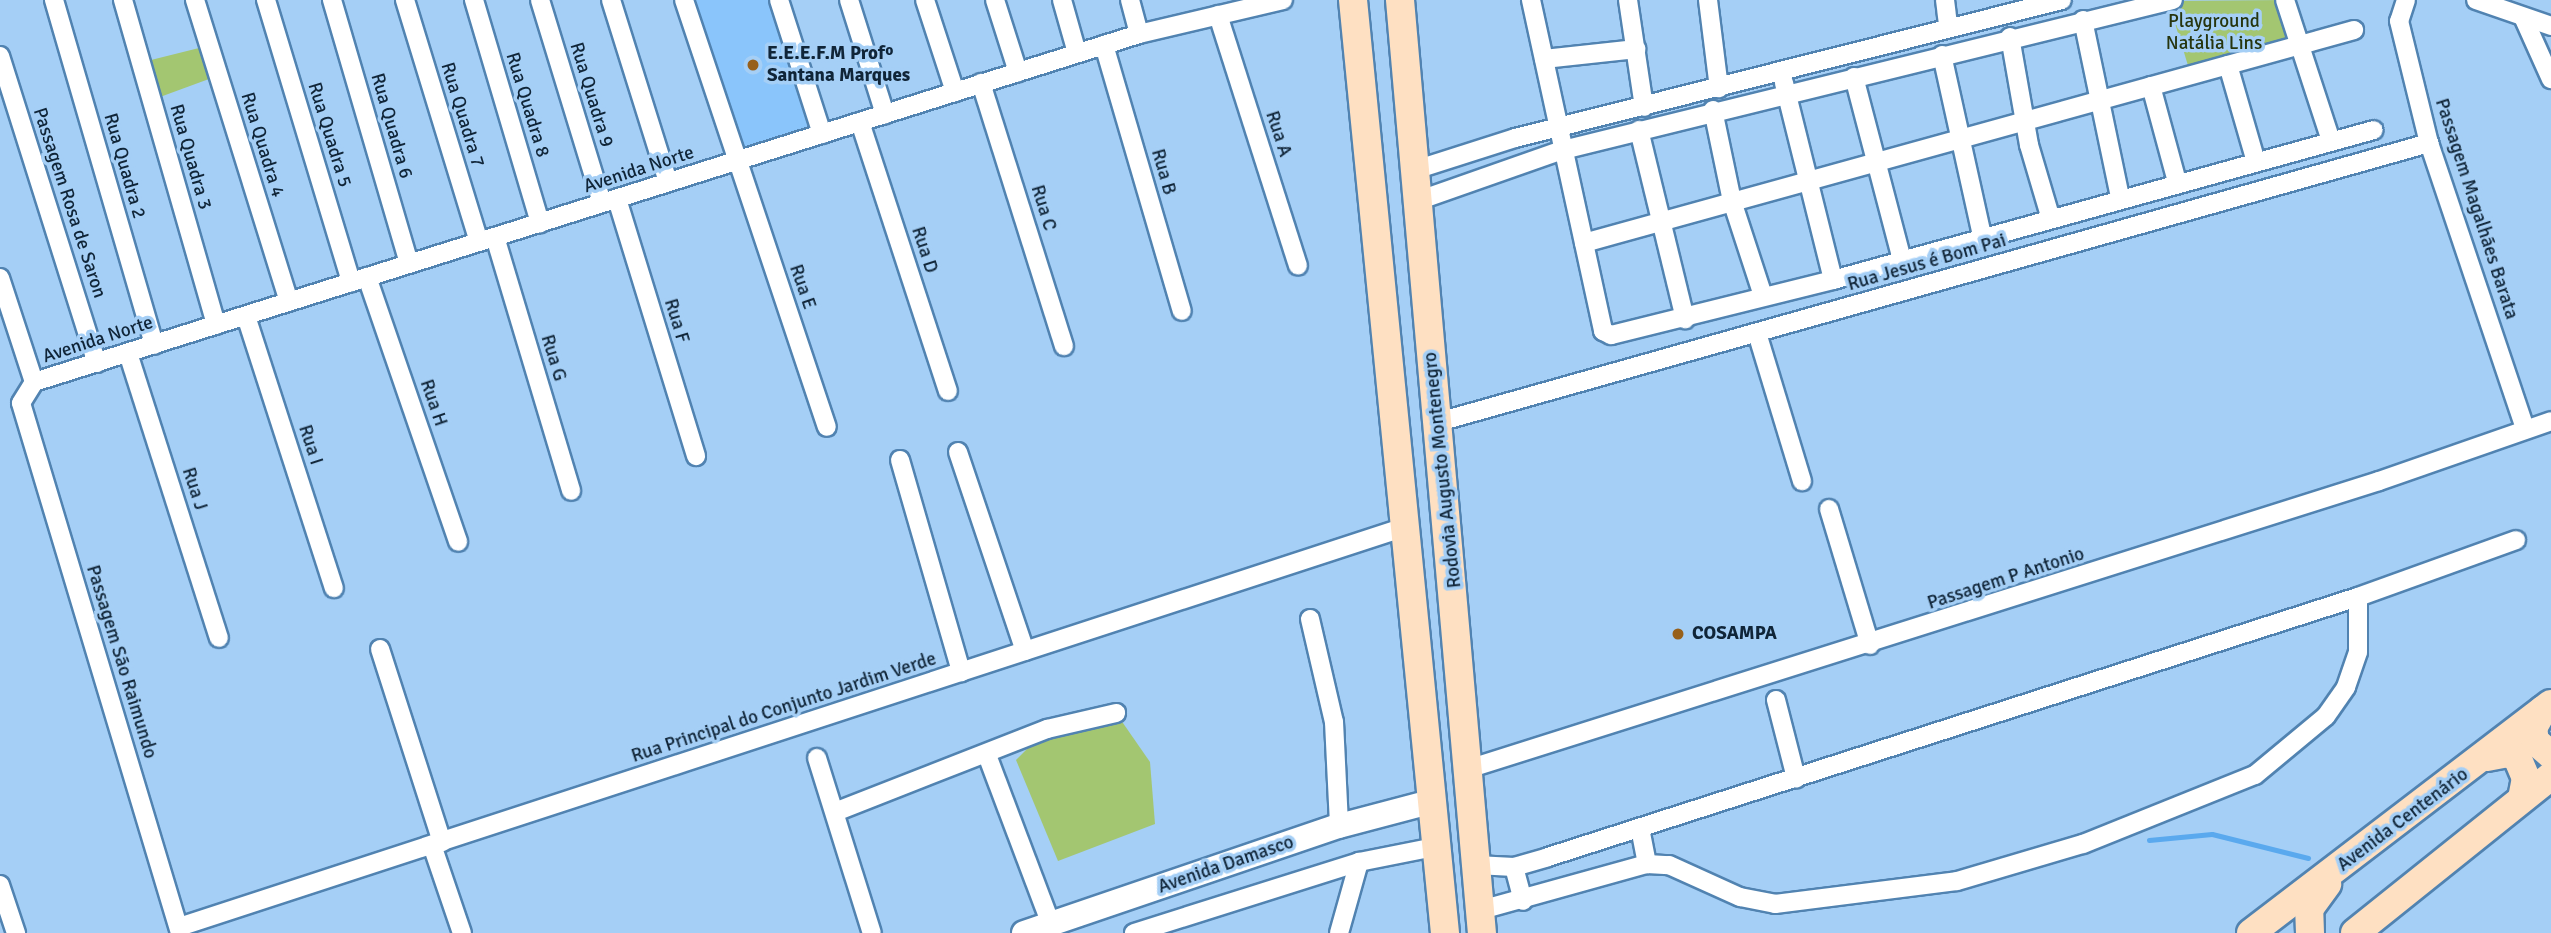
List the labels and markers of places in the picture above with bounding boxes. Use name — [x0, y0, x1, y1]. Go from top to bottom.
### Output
place label: E.E.E.F.M Profº Santana Marques — [767, 43, 910, 87]
marker: E.E.E.F.M Profº Santana Marques — [745, 57, 761, 73]
place label: COSAMPA — [1692, 623, 1777, 645]
marker: COSAMPA — [1670, 626, 1686, 642]

